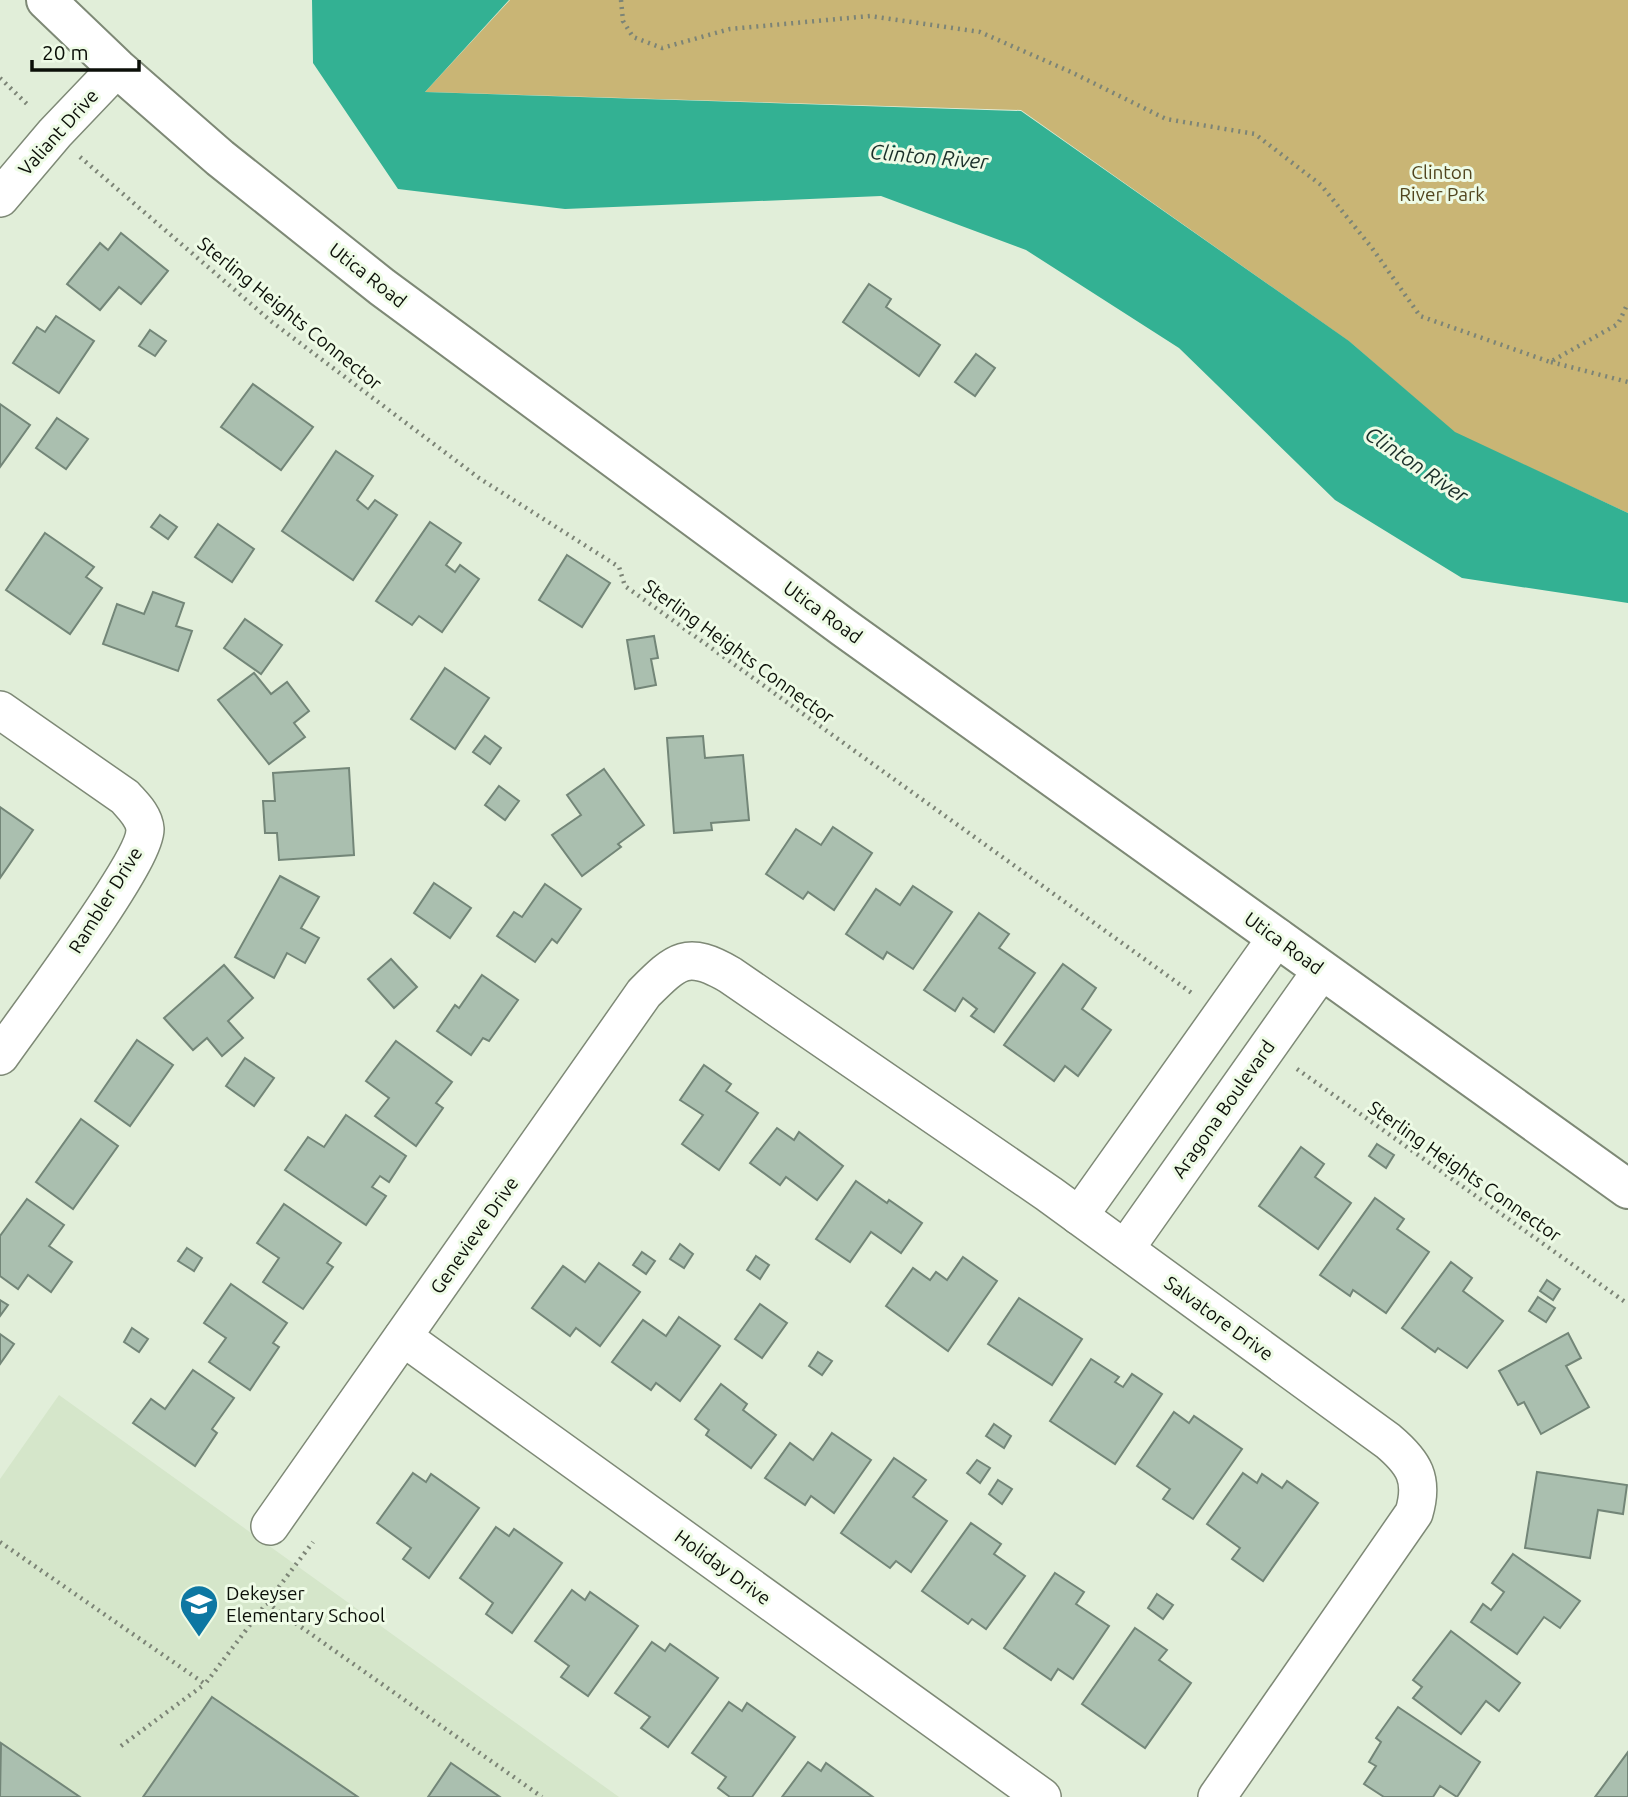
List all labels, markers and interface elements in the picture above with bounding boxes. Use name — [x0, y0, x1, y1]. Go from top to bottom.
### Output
scale bar — [32, 28, 138, 72]
text: 20 m — [42, 40, 89, 64]
street label: Valiant Drive — [14, 84, 102, 180]
water label: Clinton River — [869, 139, 990, 173]
park label: Clinton River Park — [1399, 161, 1485, 205]
street label: Sterling Heights Connector — [194, 232, 386, 394]
street label: Utica Road — [325, 238, 411, 312]
water label: Clinton River — [1361, 421, 1474, 508]
street label: Sterling Heights Connector — [639, 574, 839, 728]
street label: Utica Road — [779, 576, 867, 648]
street label: Rambler Drive — [64, 843, 146, 957]
street label: Utica Road — [1240, 907, 1328, 979]
street label: Aragona Boulevard — [1167, 1036, 1279, 1182]
street label: Sterling Heights Connector — [1364, 1096, 1566, 1246]
street label: Genevieve Drive — [425, 1172, 523, 1298]
street label: Salvatore Drive — [1160, 1271, 1278, 1365]
street label: Holiday Drive — [671, 1525, 775, 1609]
place label: Dekeyser Elementary School — [226, 1582, 385, 1626]
school or university icon: Dekeyser Elementary School — [178, 1583, 220, 1638]

